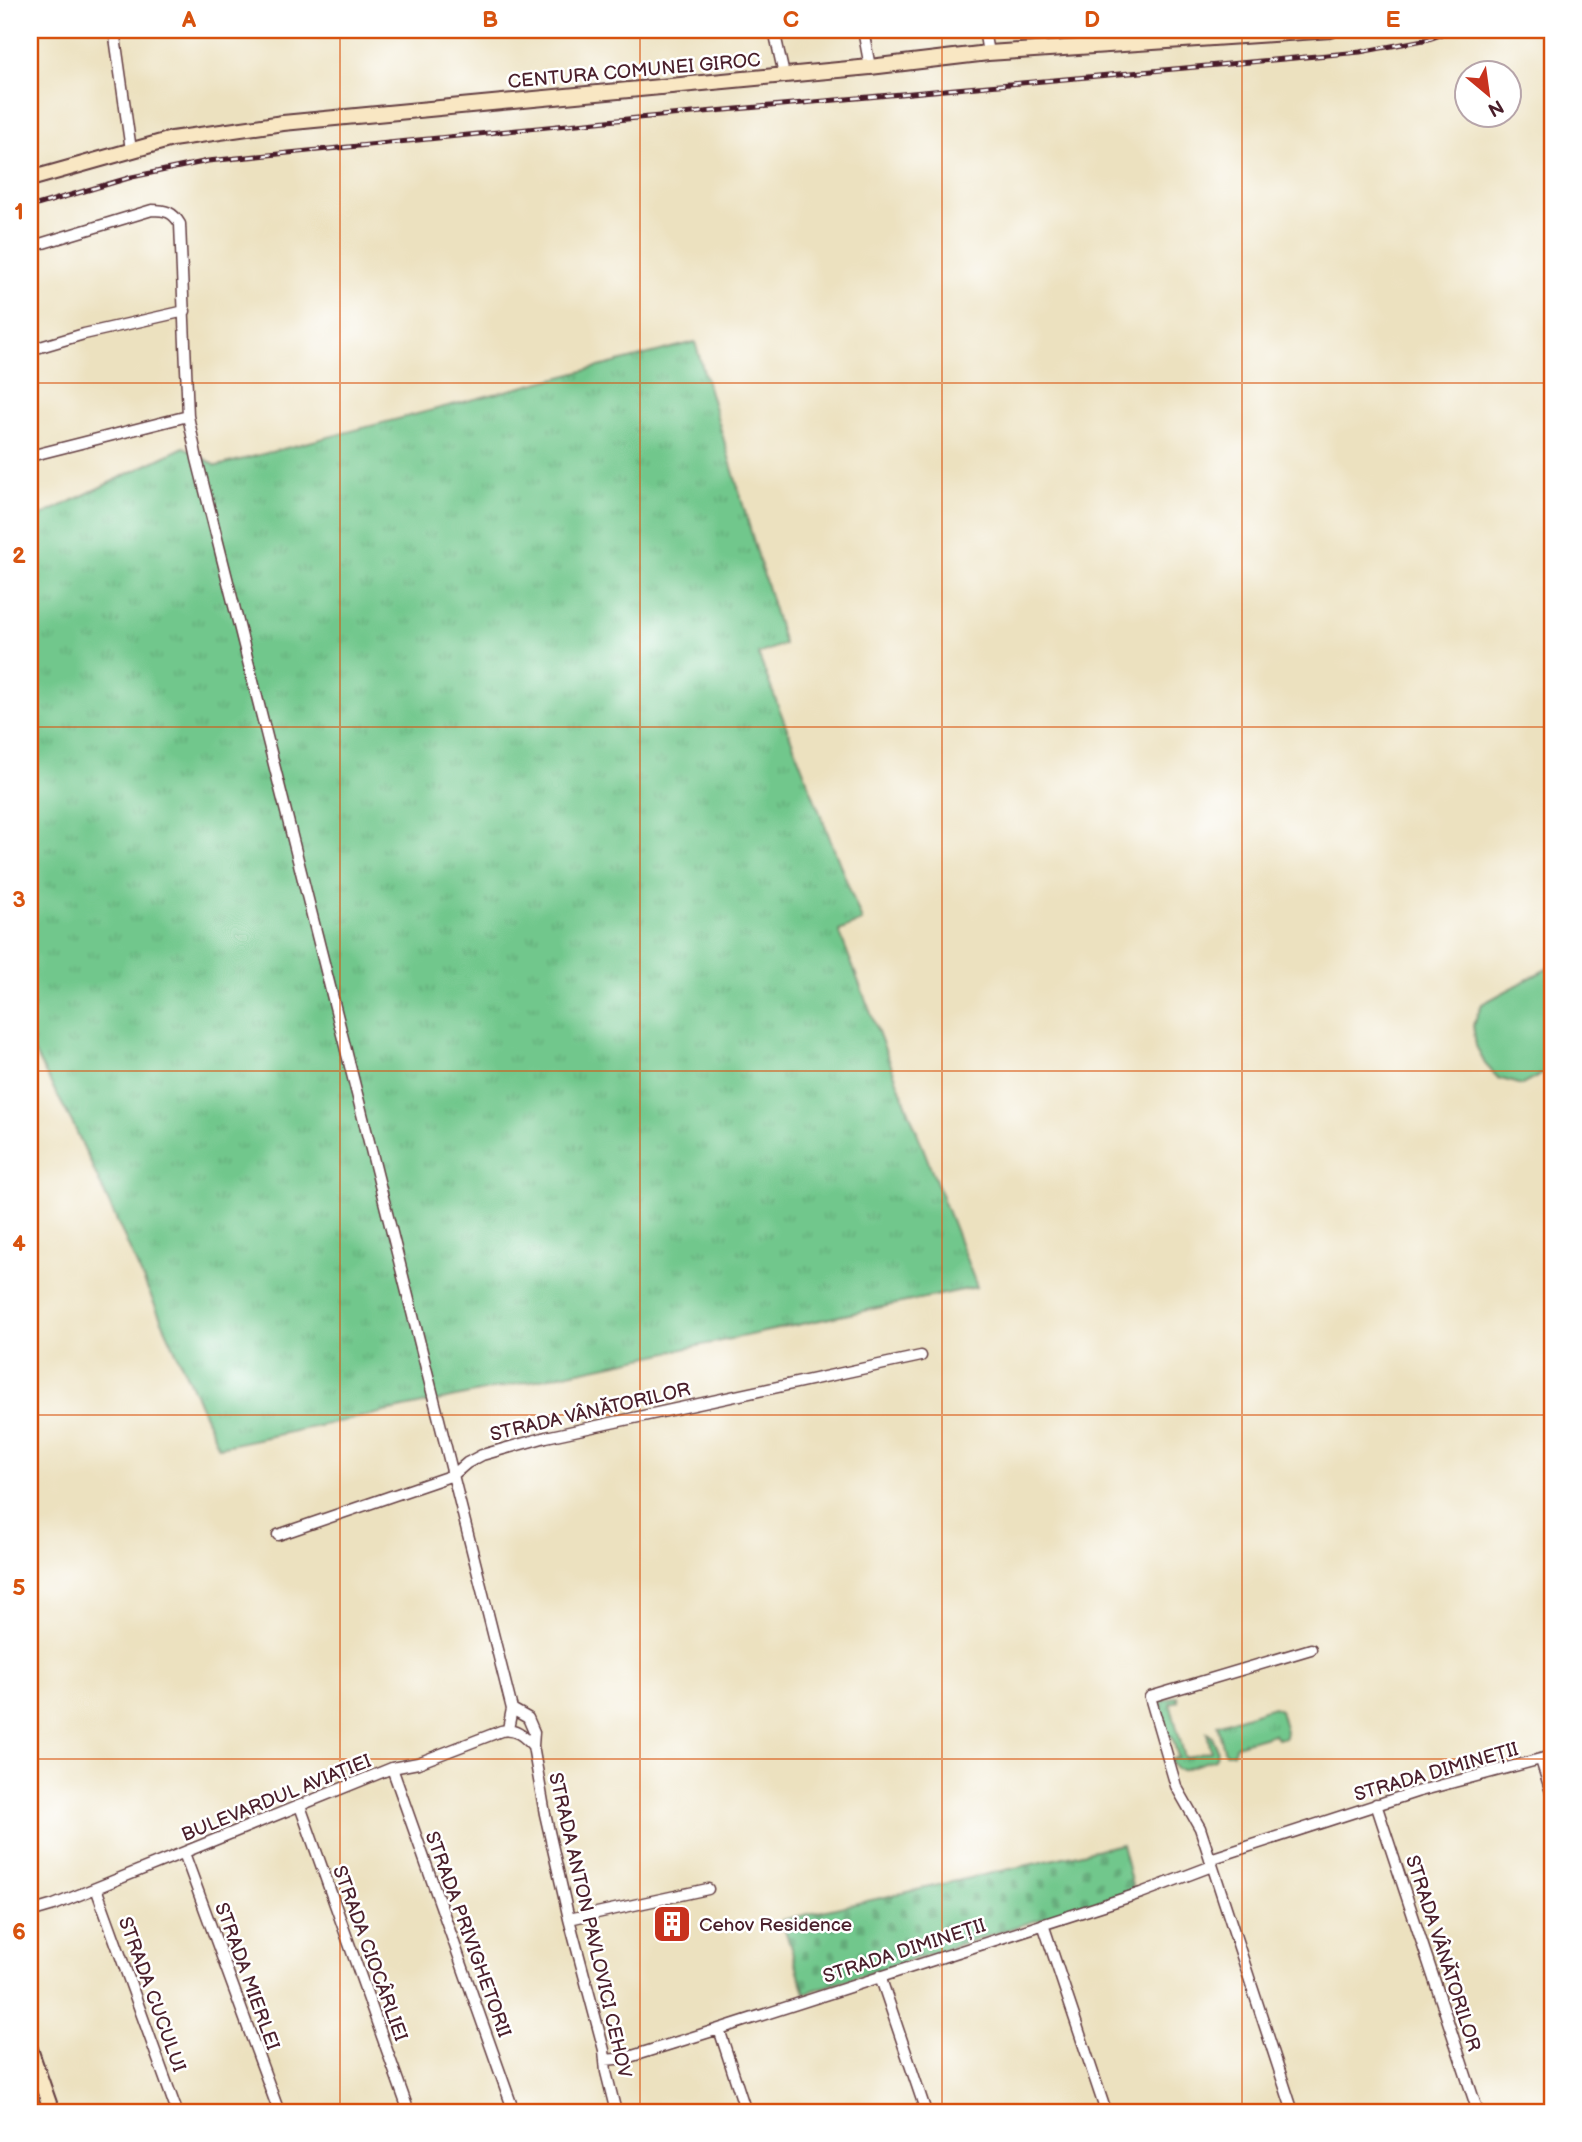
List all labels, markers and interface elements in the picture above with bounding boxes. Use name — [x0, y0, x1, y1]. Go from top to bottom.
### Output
text: A — [181, 6, 197, 34]
text: B — [482, 6, 498, 34]
text: C — [783, 6, 799, 34]
text: D — [1084, 6, 1100, 34]
text: E — [1386, 6, 1401, 34]
street label: CENTURA COMUNEI GIROC — [507, 49, 761, 94]
north arrow — [1452, 60, 1522, 130]
text: N — [1484, 94, 1507, 121]
text: 1 — [14, 198, 24, 226]
text: 2 — [12, 542, 26, 570]
text: 3 — [12, 886, 26, 914]
text: 4 — [12, 1230, 26, 1258]
street label: STRADA VÂNĂTORILOR — [488, 1377, 693, 1447]
text: 5 — [12, 1574, 26, 1602]
street label: STRADA DIMINEȚII — [1352, 1738, 1521, 1807]
street label: BULEVARDUL AVIAȚIEI — [178, 1750, 375, 1847]
street label: STRADA ANTON PAVLOVICI CEHOV — [543, 1770, 636, 2080]
street label: STRADA PRIVIGHETORII — [420, 1828, 516, 2041]
street label: STRADA VÂNĂTORILOR — [1400, 1852, 1486, 2055]
street label: STRADA CIOCÂRLIEI — [327, 1862, 413, 2044]
street label: STRADA MIERLEI — [209, 1900, 284, 2054]
building icon: Cehov Residence — [651, 1903, 693, 1945]
street label: STRADA CUCULUI — [113, 1914, 190, 2075]
place label: Cehov Residence — [699, 1914, 852, 1937]
street label: STRADA DIMINEȚII — [820, 1914, 989, 1989]
text: 6 — [12, 1918, 26, 1946]

